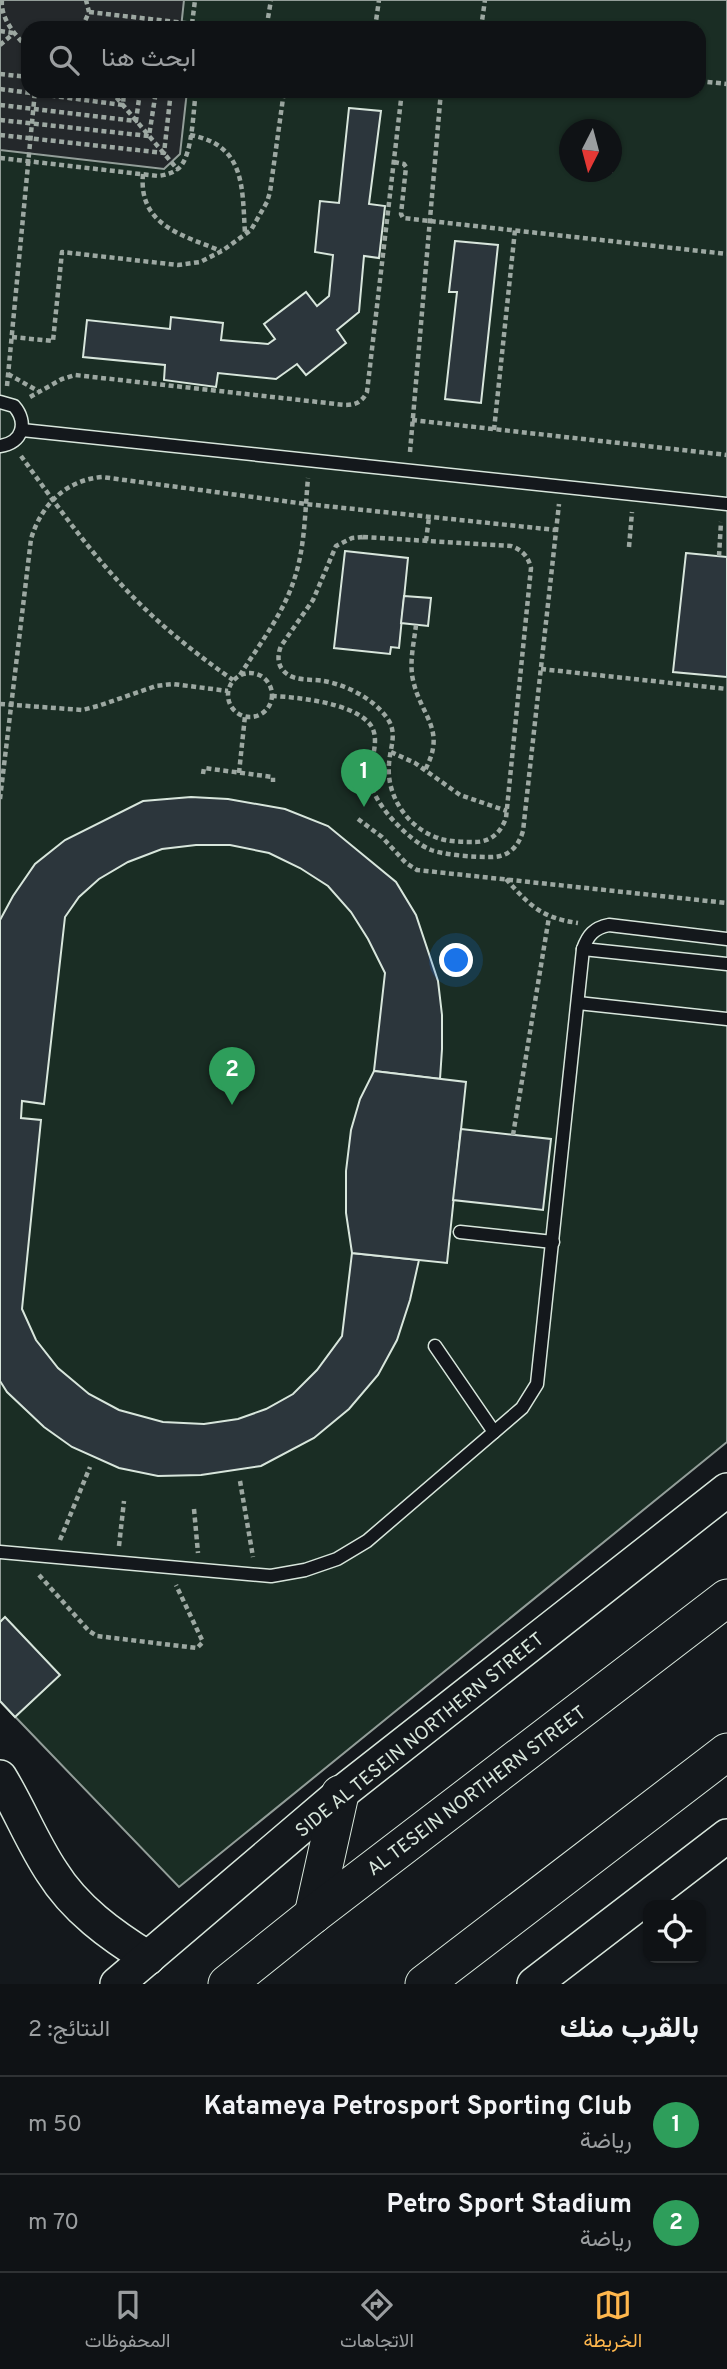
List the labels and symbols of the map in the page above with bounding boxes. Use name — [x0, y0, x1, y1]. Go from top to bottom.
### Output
north arrow — [559, 119, 622, 182]
pin: 1 — [341, 749, 387, 807]
your location — [439, 943, 473, 977]
pin: 2 — [209, 1047, 255, 1105]
street label: SIDE AL TESEIN NORTHERN STREET — [289, 1626, 549, 1842]
street label: AL TESEIN NORTHERN STREET — [362, 1700, 590, 1880]

